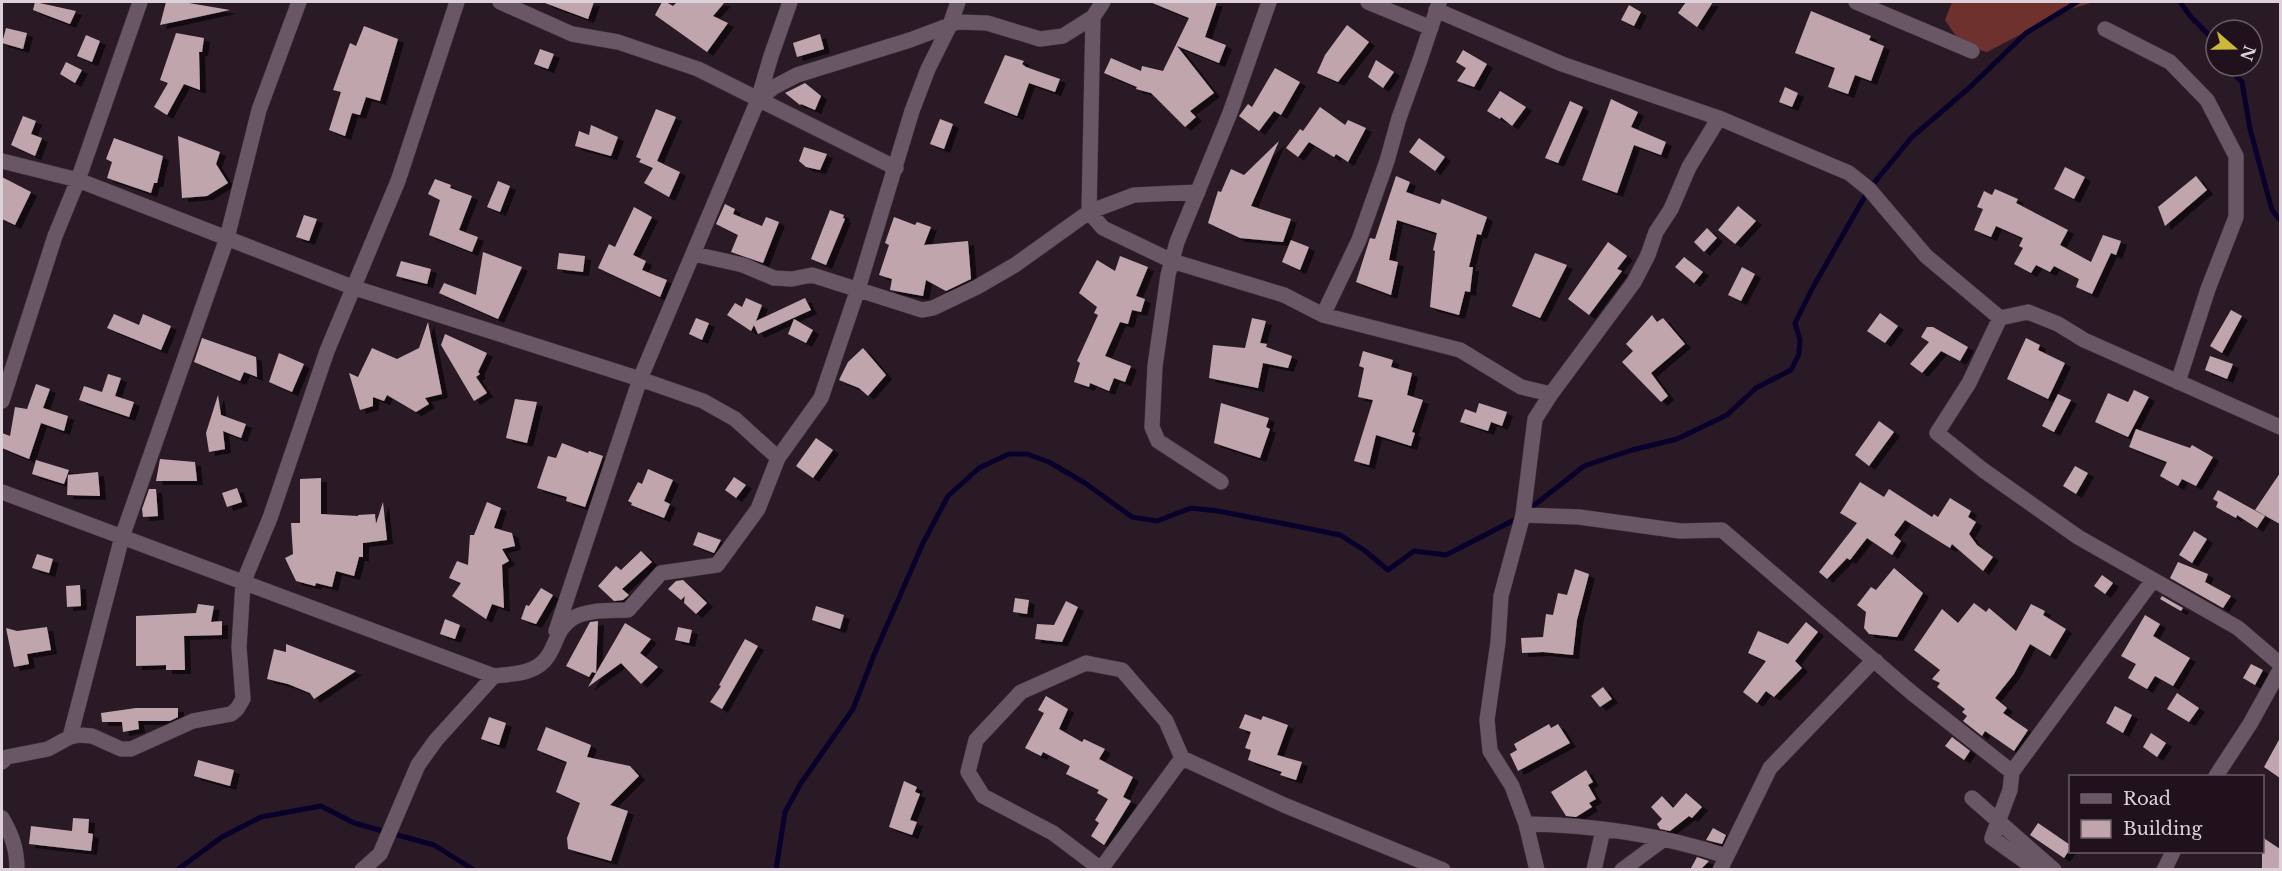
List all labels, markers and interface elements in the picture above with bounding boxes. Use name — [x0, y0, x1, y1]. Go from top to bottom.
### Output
north arrow — [2204, 18, 2264, 78]
text: N — [2236, 43, 2260, 64]
legend — [2069, 775, 2264, 853]
text: Road — [2123, 788, 2171, 810]
text: Building — [2123, 818, 2202, 840]

